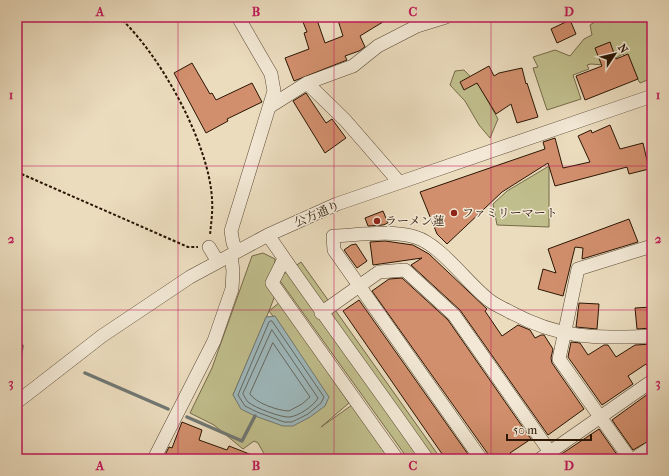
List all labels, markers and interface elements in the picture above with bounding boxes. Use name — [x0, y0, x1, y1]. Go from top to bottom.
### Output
text: A — [95, 4, 105, 19]
text: B — [252, 4, 261, 19]
text: C — [409, 4, 418, 19]
text: D — [564, 4, 574, 19]
north arrow — [595, 34, 635, 74]
text: N — [615, 41, 631, 56]
text: 1 — [9, 87, 14, 102]
text: 1 — [656, 87, 661, 102]
street label: 公方通り — [292, 198, 342, 230]
place label: ファミリーマート — [462, 206, 558, 220]
marker: ファミリーマート — [449, 208, 459, 218]
place label: ラーメン蓮 — [385, 214, 444, 228]
marker: ラーメン蓮 — [372, 216, 382, 226]
text: 2 — [8, 231, 15, 246]
text: 2 — [655, 231, 662, 246]
text: 3 — [8, 375, 14, 391]
text: 3 — [655, 375, 661, 391]
scale bar — [507, 416, 591, 442]
text: 50 m — [513, 423, 537, 437]
text: A — [95, 458, 105, 473]
text: B — [252, 458, 261, 473]
text: C — [409, 458, 418, 473]
text: D — [564, 458, 574, 473]

